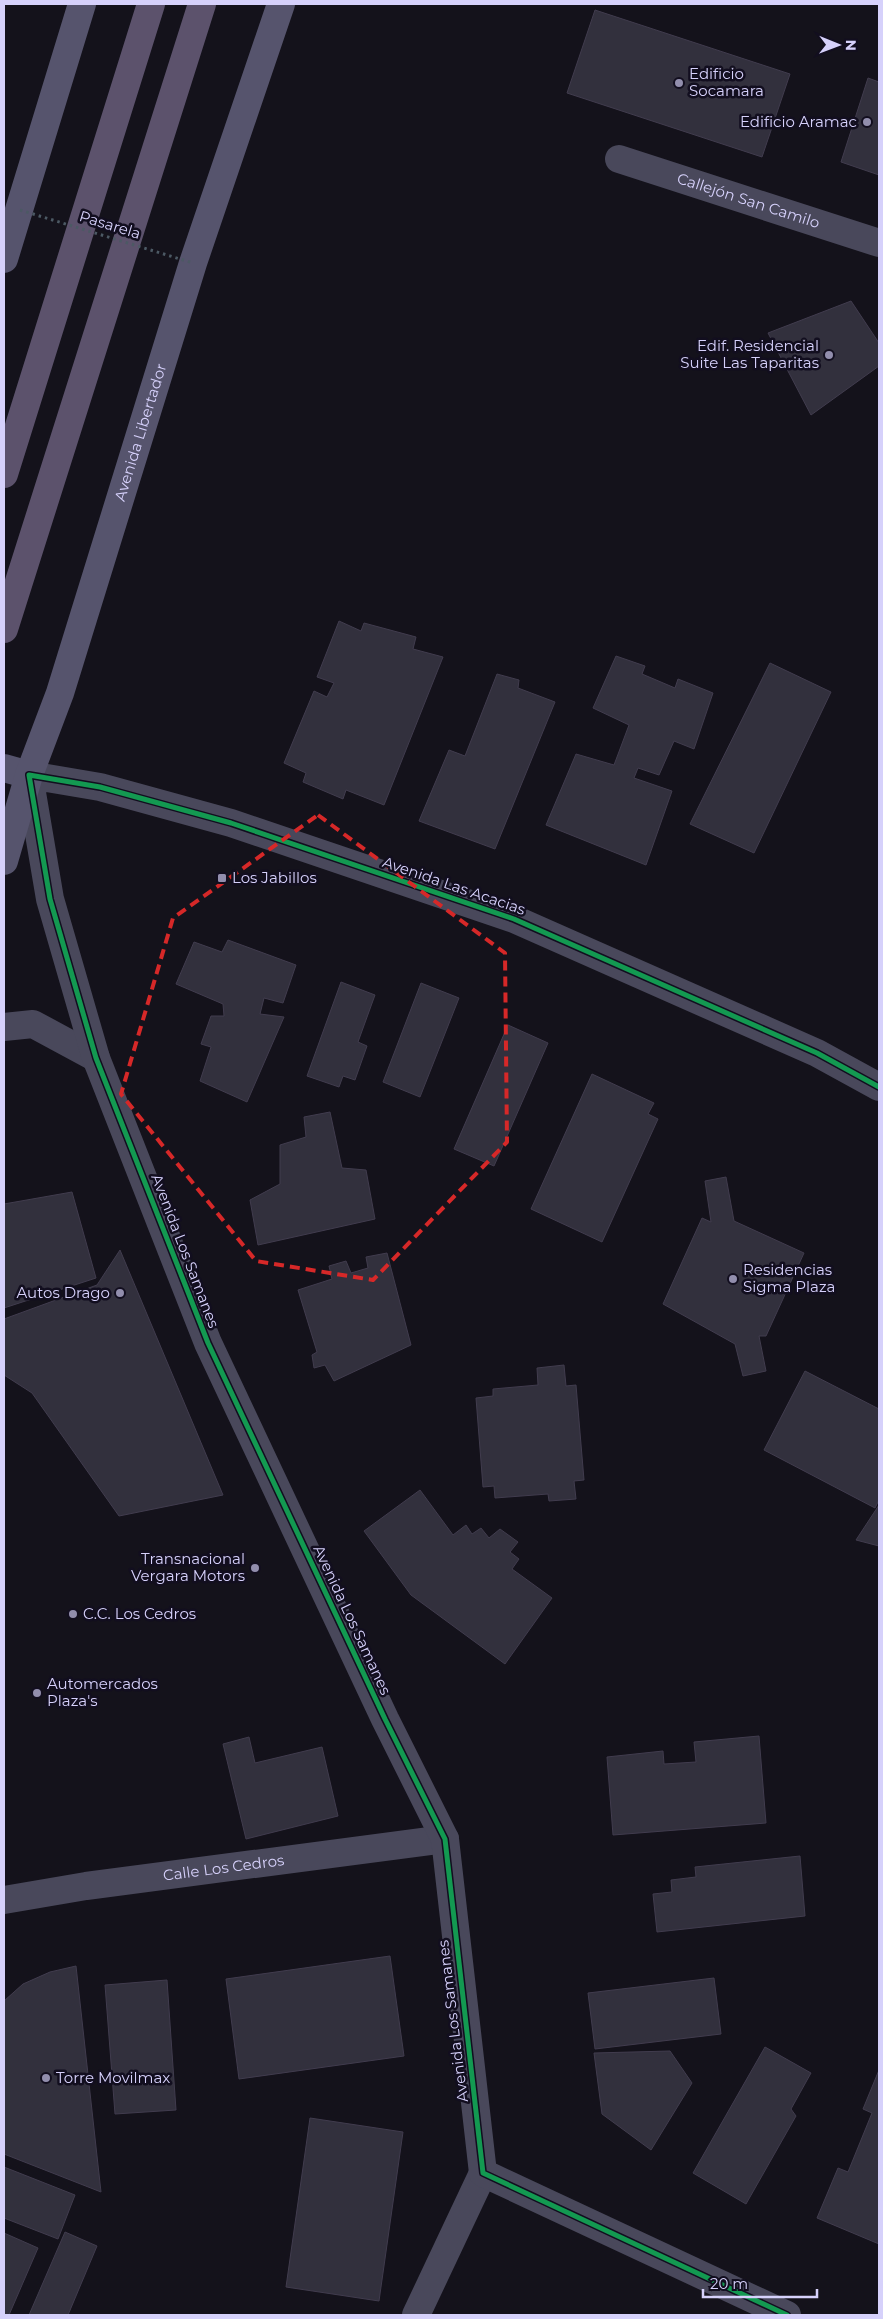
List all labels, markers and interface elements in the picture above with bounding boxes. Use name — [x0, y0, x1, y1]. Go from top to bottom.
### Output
north arrow — [813, 20, 863, 70]
text: N — [842, 39, 860, 51]
place label: Edificio Socamara — [689, 64, 764, 100]
marker: Edificio Socamara — [673, 77, 685, 89]
place label: Edificio Aramac — [740, 112, 857, 131]
marker: Edificio Aramac — [861, 116, 873, 128]
street label: Callejón San Camilo — [675, 168, 822, 232]
street label: Pasarela — [77, 206, 143, 243]
place label: Edif. Residencial Suite Las Taparitas — [680, 336, 819, 372]
marker: Edif. Residencial Suite Las Taparitas — [823, 349, 835, 361]
street label: Avenida Libertador — [110, 361, 170, 503]
street label: Avenida Las Acacias — [380, 852, 528, 919]
place label: Los Jabillos — [232, 868, 317, 887]
marker: Los Jabillos — [216, 872, 228, 884]
street label: Avenida Los Samanes — [147, 1171, 224, 1330]
place label: Residencias Sigma Plaza — [743, 1260, 835, 1296]
marker: Residencias Sigma Plaza — [727, 1273, 739, 1285]
place label: Autos Drago — [17, 1283, 110, 1302]
marker: Autos Drago — [114, 1287, 126, 1299]
street label: Avenida Los Samanes — [309, 1542, 396, 1698]
place label: Transnacional Vergara Motors — [131, 1549, 245, 1585]
marker: Transnacional Vergara Motors — [249, 1562, 261, 1574]
place label: C.C. Los Cedros — [83, 1604, 196, 1623]
marker: C.C. Los Cedros — [67, 1608, 79, 1620]
place label: Automercados Plaza's — [47, 1674, 158, 1710]
marker: Automercados Plaza's — [31, 1687, 43, 1699]
street label: Calle Los Cedros — [162, 1850, 285, 1885]
street label: Avenida Los Samanes — [433, 1939, 472, 2103]
place label: Torre Movilmax — [56, 2068, 170, 2087]
marker: Torre Movilmax — [40, 2072, 52, 2084]
scale bar — [703, 2266, 817, 2298]
text: 20 m — [710, 2274, 748, 2293]

